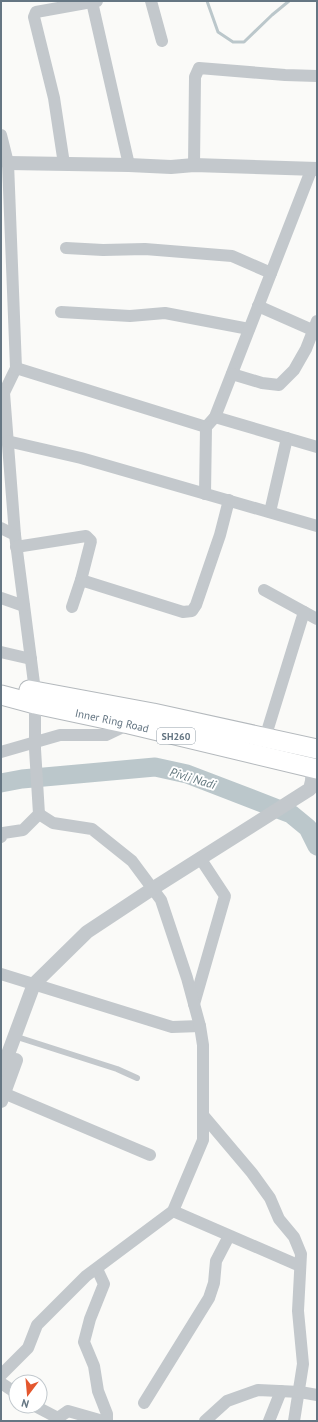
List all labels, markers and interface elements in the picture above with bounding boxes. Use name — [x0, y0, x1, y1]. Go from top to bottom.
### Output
street label: Inner Ring Road — [74, 706, 151, 736]
road number: SH260 — [157, 728, 195, 744]
water label: Pivli Nadi — [168, 764, 219, 792]
north arrow — [8, 1374, 48, 1414]
text: N — [20, 1396, 31, 1411]

